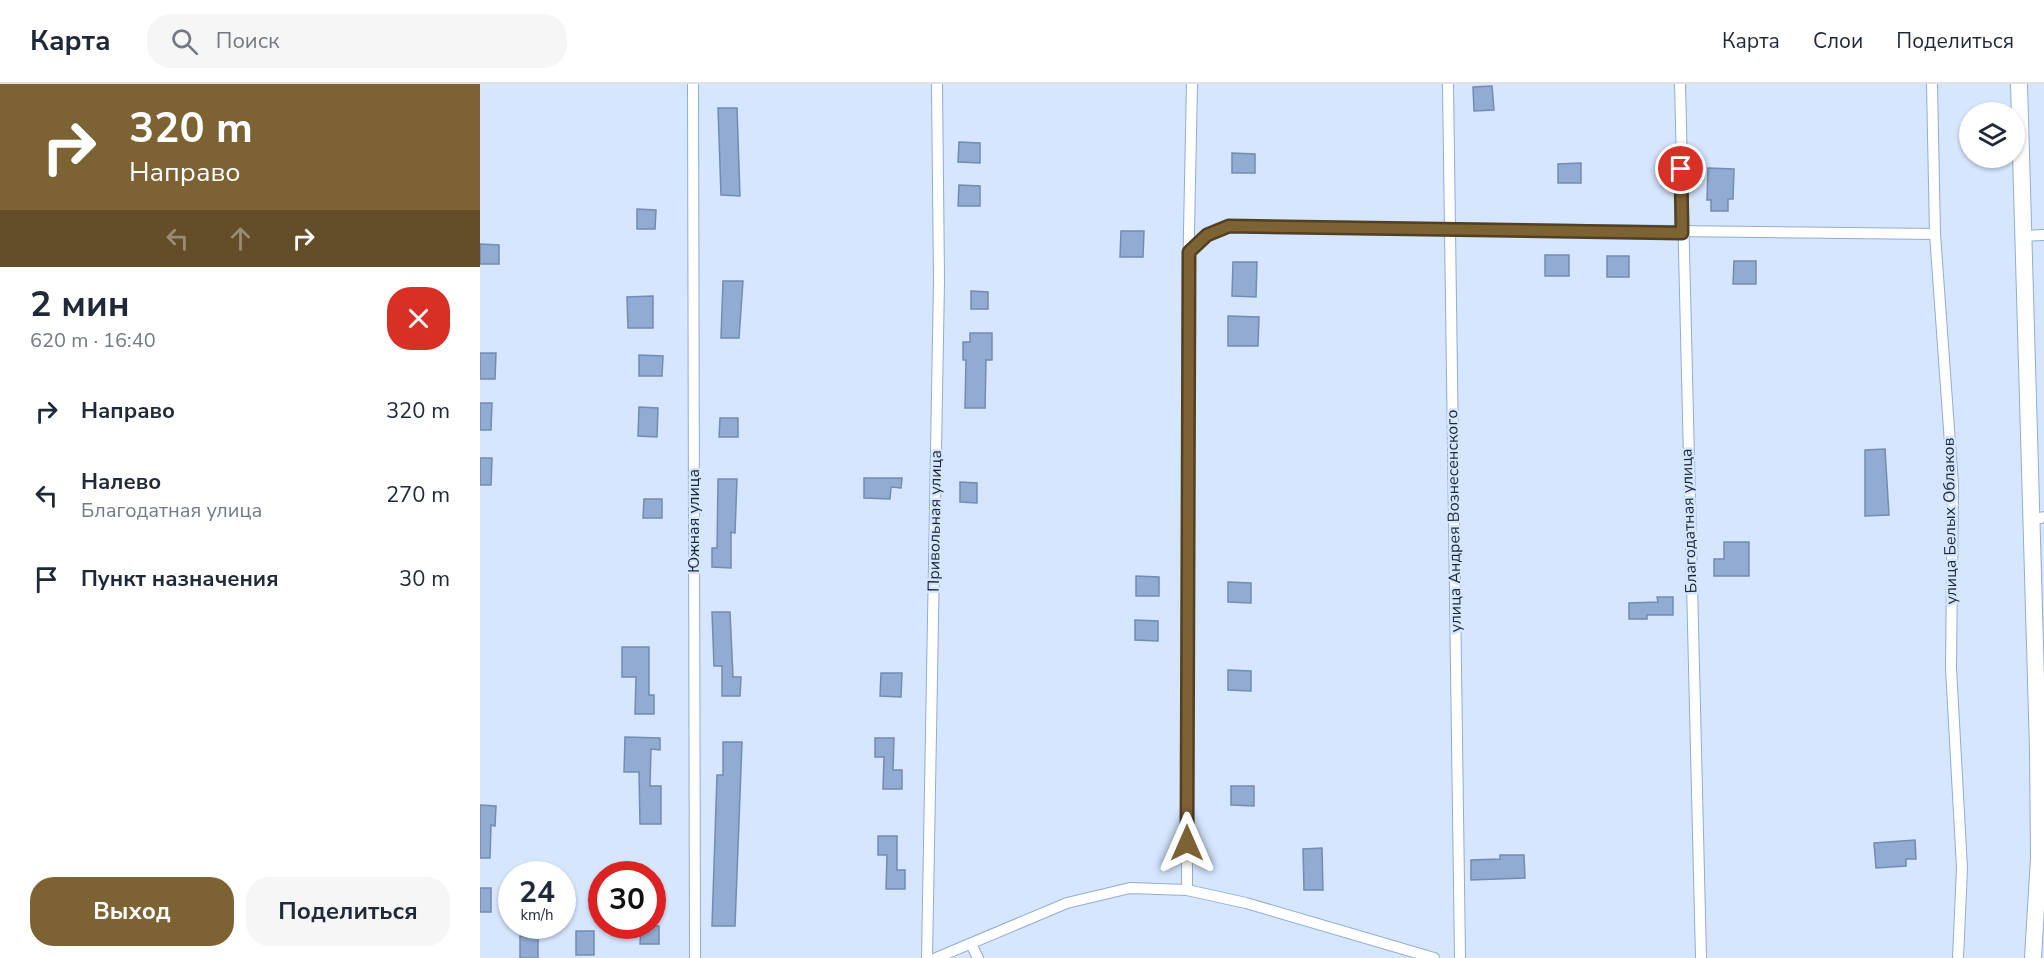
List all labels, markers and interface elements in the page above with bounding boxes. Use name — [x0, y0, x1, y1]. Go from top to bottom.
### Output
search box — [147, 14, 567, 68]
text: Карта — [30, 22, 111, 60]
icon: search — [168, 25, 201, 58]
text: Поиск — [216, 26, 280, 56]
text: Карта — [1722, 27, 1780, 55]
text: Слои — [1813, 27, 1863, 55]
text: Поделиться — [1896, 27, 2014, 55]
text: 320 m — [129, 100, 253, 157]
map controls — [1959, 102, 2025, 168]
button: layers — [1959, 102, 2025, 168]
icon: right — [30, 108, 108, 186]
pin — [1655, 143, 1706, 194]
icon: arrive — [1664, 152, 1697, 185]
text: Направо — [129, 154, 240, 191]
icon: left — [161, 222, 194, 255]
icon: ahead — [224, 222, 257, 255]
icon: right — [287, 222, 320, 255]
text: 2 мин — [30, 280, 130, 329]
button: close — [387, 287, 450, 350]
text: 620 m · 16:40 — [30, 327, 156, 354]
icon: right — [30, 395, 63, 428]
text: Направо — [81, 396, 175, 426]
text: 320 m — [386, 396, 450, 426]
street label: улица Андрея Вознесенского — [1441, 409, 1467, 633]
street label: улица Белых Облаков — [1938, 437, 1962, 605]
street label: Благодатная улица — [1675, 448, 1703, 594]
street label: Привольная улица — [923, 450, 947, 592]
text: Налево — [81, 467, 161, 497]
street label: Южная улица — [683, 469, 705, 573]
icon: left — [30, 479, 63, 512]
text: 270 m — [386, 480, 450, 510]
text: Благодатная улица — [81, 497, 262, 524]
icon: arrive — [30, 563, 63, 596]
text: Пункт назначения — [81, 564, 279, 594]
text: 30 m — [399, 564, 450, 594]
position arrow — [1155, 811, 1219, 875]
speed limit sign: 30 — [588, 861, 666, 939]
text: 24 — [519, 872, 555, 913]
button: Выход — [30, 877, 234, 946]
button: Поделиться — [246, 877, 450, 946]
text: km/h — [520, 905, 554, 925]

